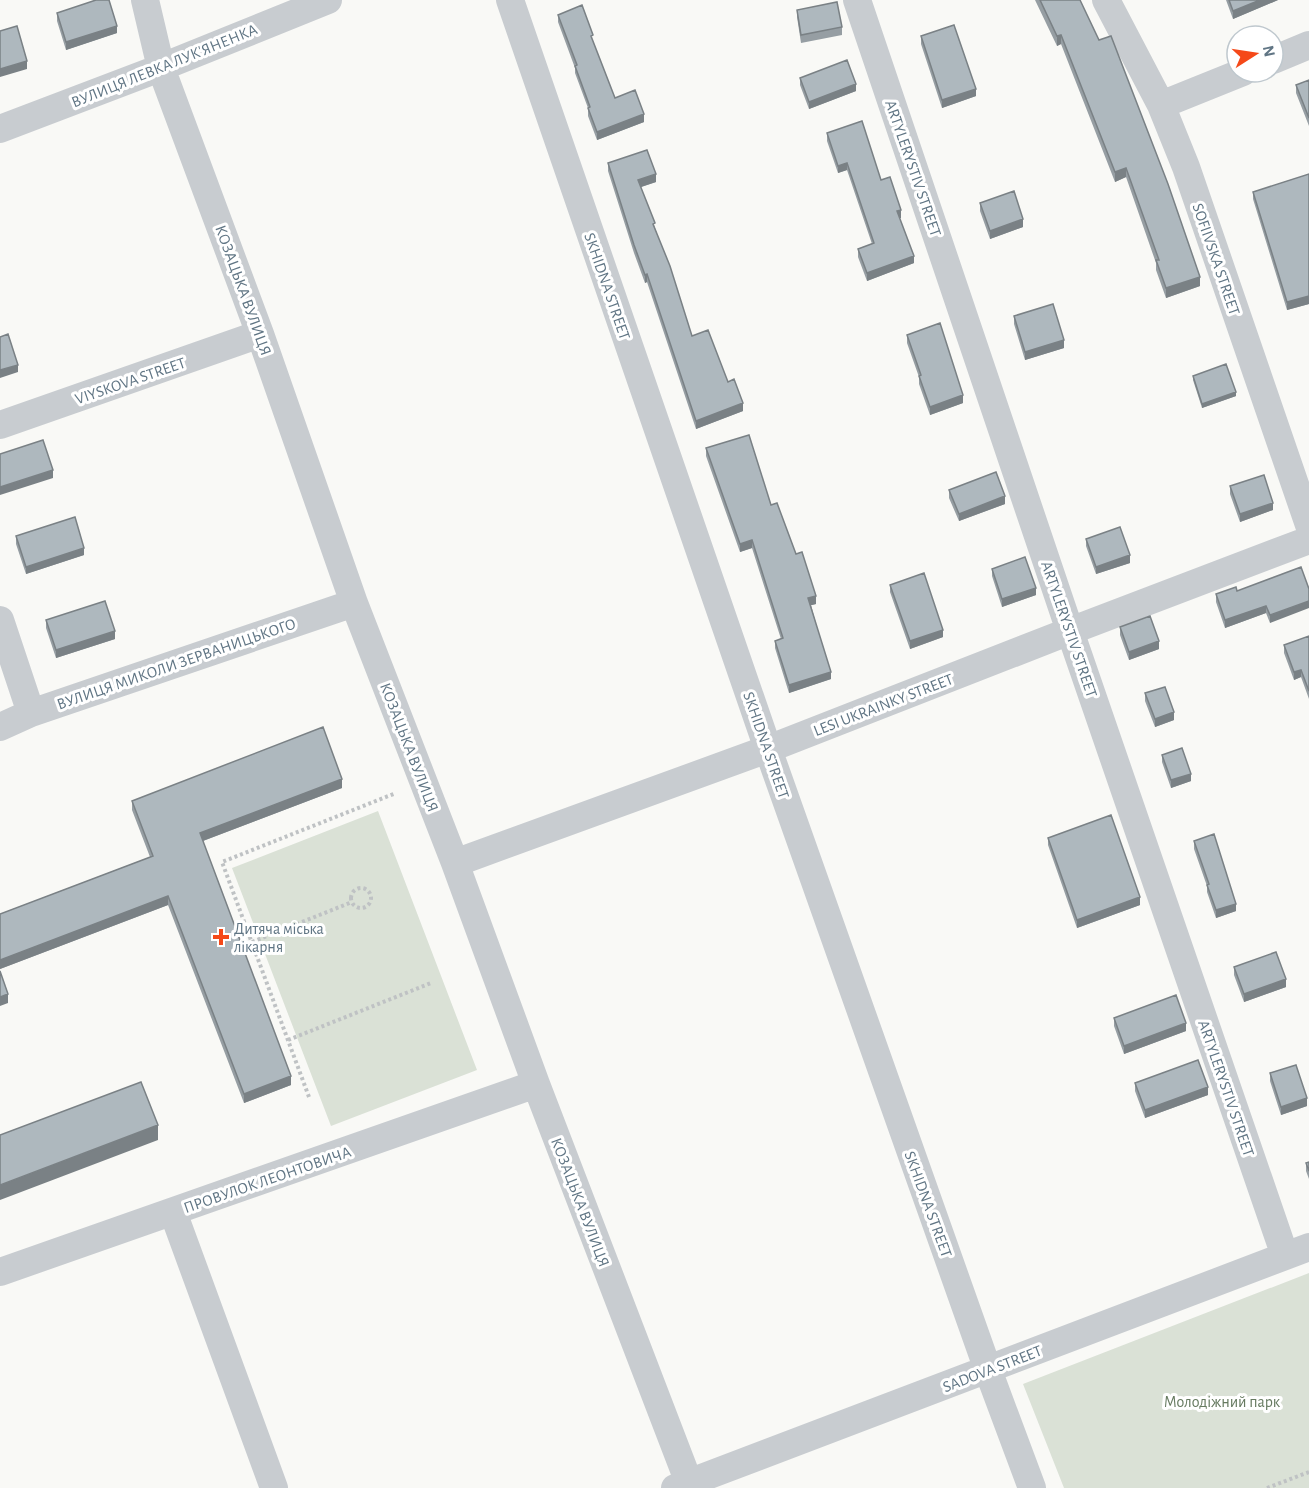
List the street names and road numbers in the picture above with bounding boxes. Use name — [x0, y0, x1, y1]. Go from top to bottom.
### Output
street label: ВУЛИЦЯ ЛЕВКА ЛУК'ЯНЕНКА — [69, 21, 260, 111]
street label: ARTYLERYSTIV STREET — [882, 98, 944, 239]
street label: SOFIIVSKA STREET — [1189, 201, 1243, 317]
street label: КОЗАЦЬКА ВУЛИЦЯ — [212, 223, 274, 358]
street label: SKHIDNA STREET — [581, 231, 633, 342]
street label: VIYSKOVA STREET — [73, 355, 188, 407]
street label: ARTYLERYSTIV STREET — [1038, 559, 1100, 700]
street label: ВУЛИЦЯ МИКОЛИ ЗЕРВАНИЦЬКОГО — [55, 615, 298, 712]
street label: LESI UKRAINKY STREET — [811, 671, 955, 739]
street label: КОЗАЦЬКА ВУЛИЦЯ — [377, 680, 441, 814]
street label: SKHIDNA STREET — [740, 690, 792, 801]
street label: ARTYLERYSTIV STREET — [1195, 1018, 1257, 1159]
street label: КОЗАЦЬКА ВУЛИЦЯ — [548, 1135, 612, 1269]
street label: ПРОВУЛОК ЛЕОНТОВИЧА — [182, 1144, 354, 1216]
street label: SKHIDNA STREET — [901, 1149, 955, 1260]
street label: SADOVA STREET — [941, 1343, 1044, 1395]

